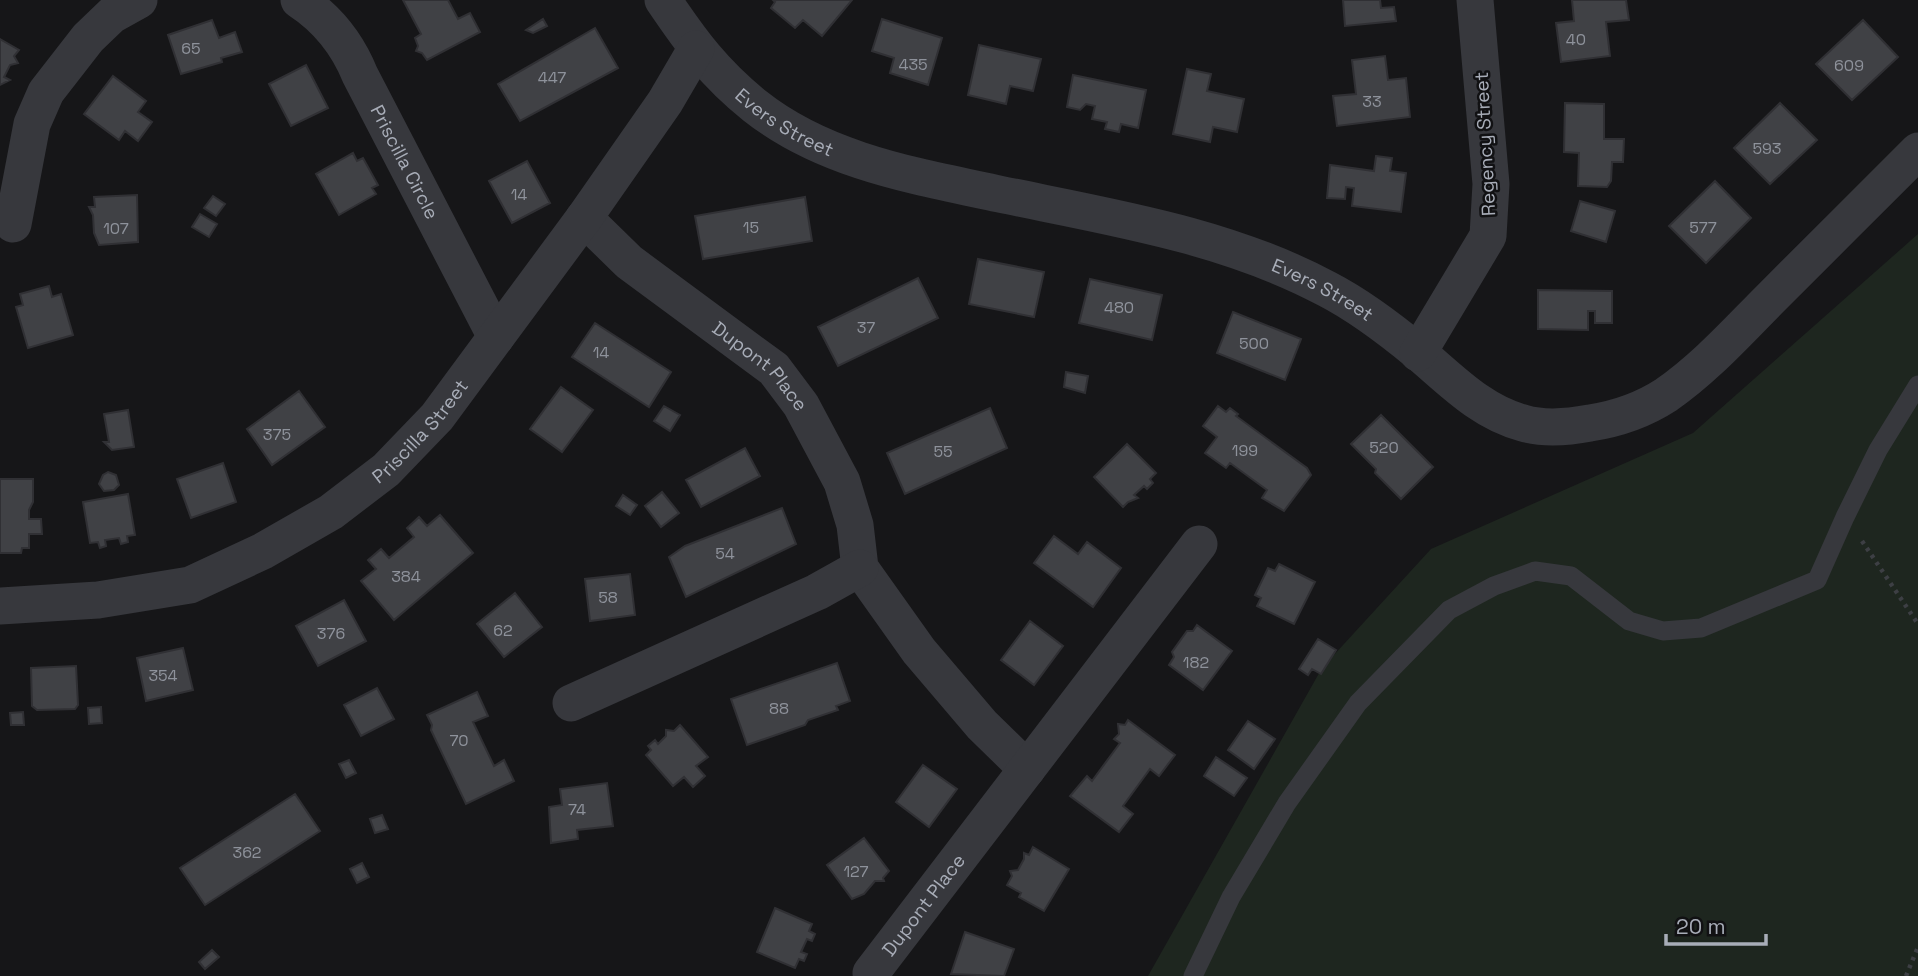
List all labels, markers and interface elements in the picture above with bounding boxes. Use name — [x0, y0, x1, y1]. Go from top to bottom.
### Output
house number: 40 — [1566, 29, 1586, 50]
house number: 65 — [181, 38, 201, 59]
house number: 435 — [898, 54, 928, 75]
house number: 609 — [1834, 55, 1864, 76]
house number: 447 — [538, 67, 566, 88]
street label: Regency Street — [1469, 71, 1501, 217]
street label: Evers Street — [730, 82, 838, 162]
house number: 33 — [1362, 91, 1382, 112]
street label: Priscilla Circle — [365, 100, 445, 223]
house number: 593 — [1752, 138, 1782, 159]
house number: 14 — [511, 184, 527, 205]
house number: 15 — [743, 217, 759, 238]
house number: 577 — [1689, 217, 1717, 238]
house number: 107 — [103, 218, 129, 239]
street label: Evers Street — [1268, 252, 1379, 327]
house number: 480 — [1104, 297, 1134, 318]
street label: Dupont Place — [707, 315, 814, 416]
house number: 37 — [857, 317, 875, 338]
house number: 500 — [1239, 333, 1269, 354]
house number: 14 — [593, 342, 609, 363]
street label: Priscilla Street — [367, 374, 473, 489]
house number: 375 — [263, 424, 291, 445]
house number: 520 — [1369, 437, 1399, 458]
house number: 199 — [1232, 440, 1258, 461]
house number: 55 — [933, 441, 953, 462]
house number: 54 — [715, 543, 735, 564]
house number: 384 — [391, 566, 421, 587]
house number: 58 — [598, 587, 618, 608]
house number: 62 — [493, 620, 513, 641]
house number: 376 — [317, 623, 345, 644]
house number: 182 — [1183, 652, 1209, 673]
house number: 354 — [148, 665, 178, 686]
house number: 88 — [769, 698, 789, 719]
house number: 70 — [449, 730, 469, 751]
house number: 74 — [568, 799, 586, 820]
house number: 362 — [232, 842, 262, 863]
street label: Dupont Place — [876, 848, 970, 961]
house number: 127 — [843, 861, 869, 882]
scale bar — [1666, 902, 1766, 946]
text: 20 m — [1676, 913, 1726, 940]

